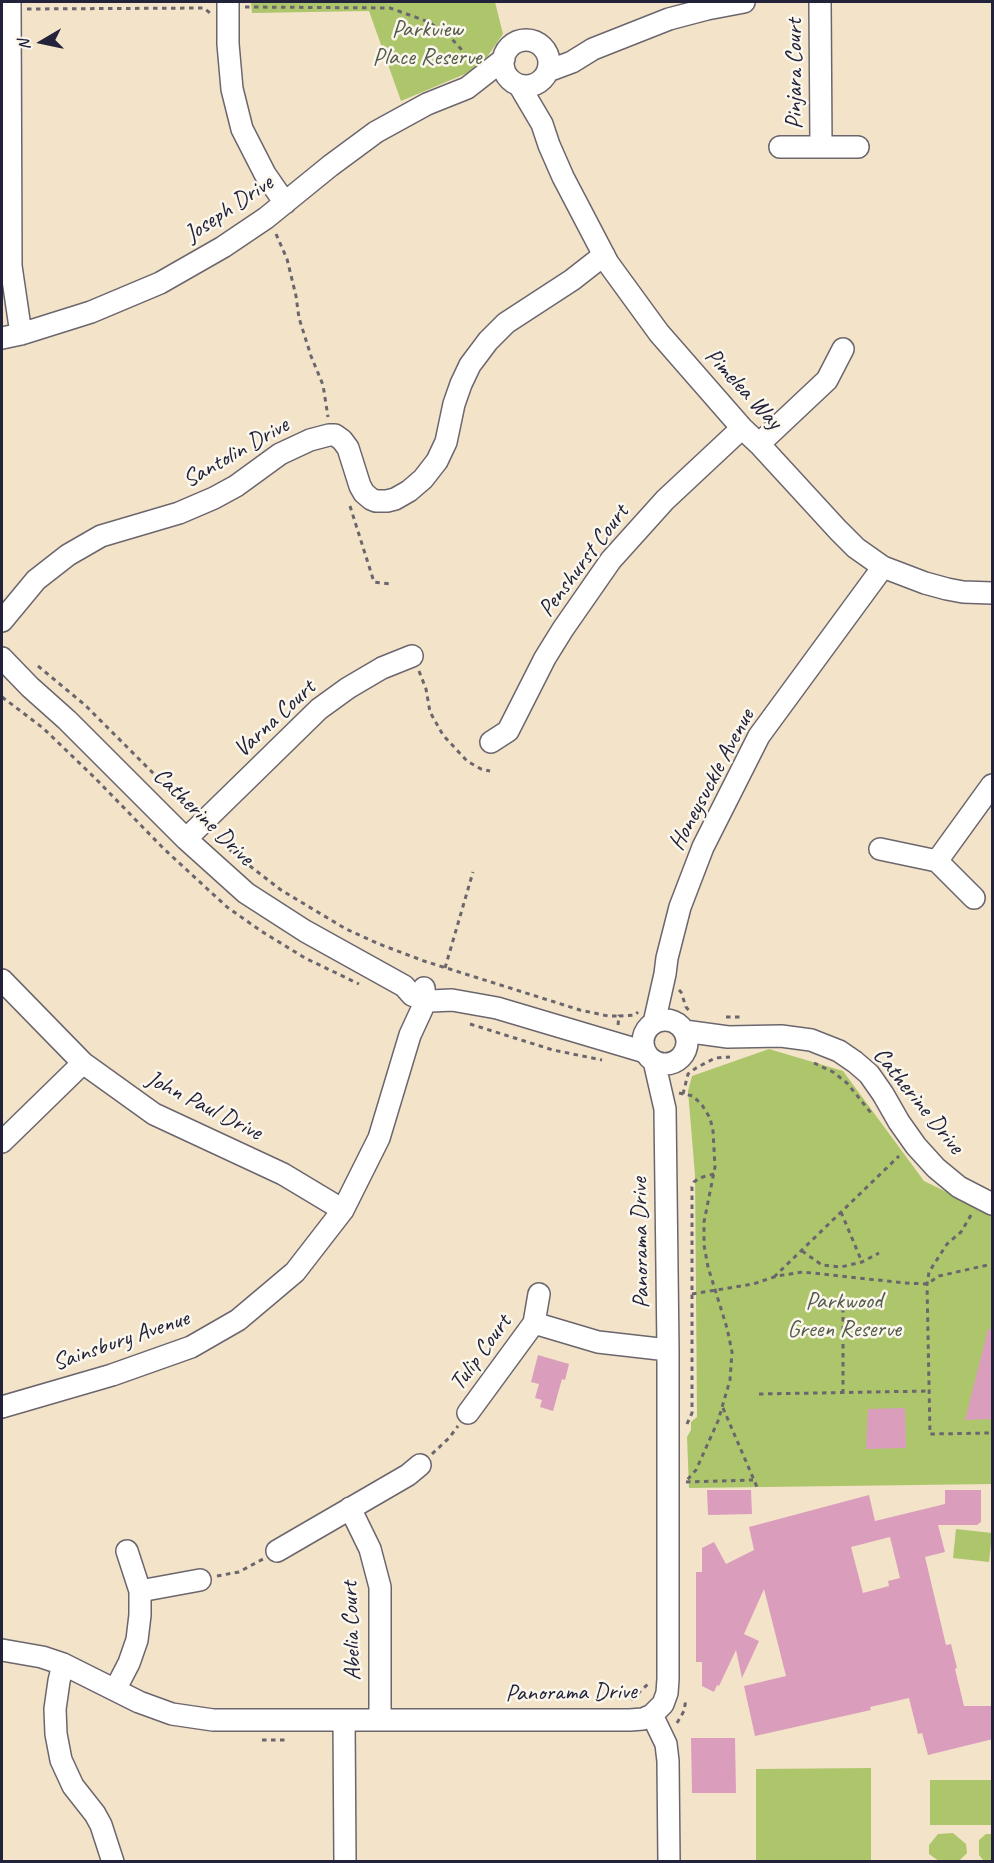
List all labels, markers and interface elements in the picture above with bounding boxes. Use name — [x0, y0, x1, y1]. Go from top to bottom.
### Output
north arrow — [12, 12, 72, 72]
park label: Parkview Place Reserve — [373, 16, 481, 72]
street label: Pinjara Court — [781, 19, 809, 129]
text: N — [14, 38, 35, 51]
street label: Joseph Drive — [179, 169, 279, 249]
street label: Pimelea Way — [698, 342, 788, 436]
street label: Santolin Drive — [178, 411, 294, 495]
street label: Penshurst Court — [532, 499, 636, 623]
street label: Varna Court — [228, 674, 322, 764]
street label: Honeysuckle Avenue — [663, 704, 761, 856]
street label: Catherine Drive — [147, 762, 259, 872]
street label: Catherine Drive — [866, 1042, 970, 1160]
street label: John Paul Drive — [141, 1065, 267, 1147]
street label: Panorama Drive — [625, 1177, 657, 1309]
park label: Parkwood Green Reserve — [787, 1288, 901, 1344]
street label: Sainsbury Avenue — [49, 1304, 193, 1378]
street label: Tulip Court — [444, 1309, 518, 1397]
street label: Abelia Court — [336, 1581, 368, 1681]
street label: Panorama Drive — [505, 1677, 637, 1709]

